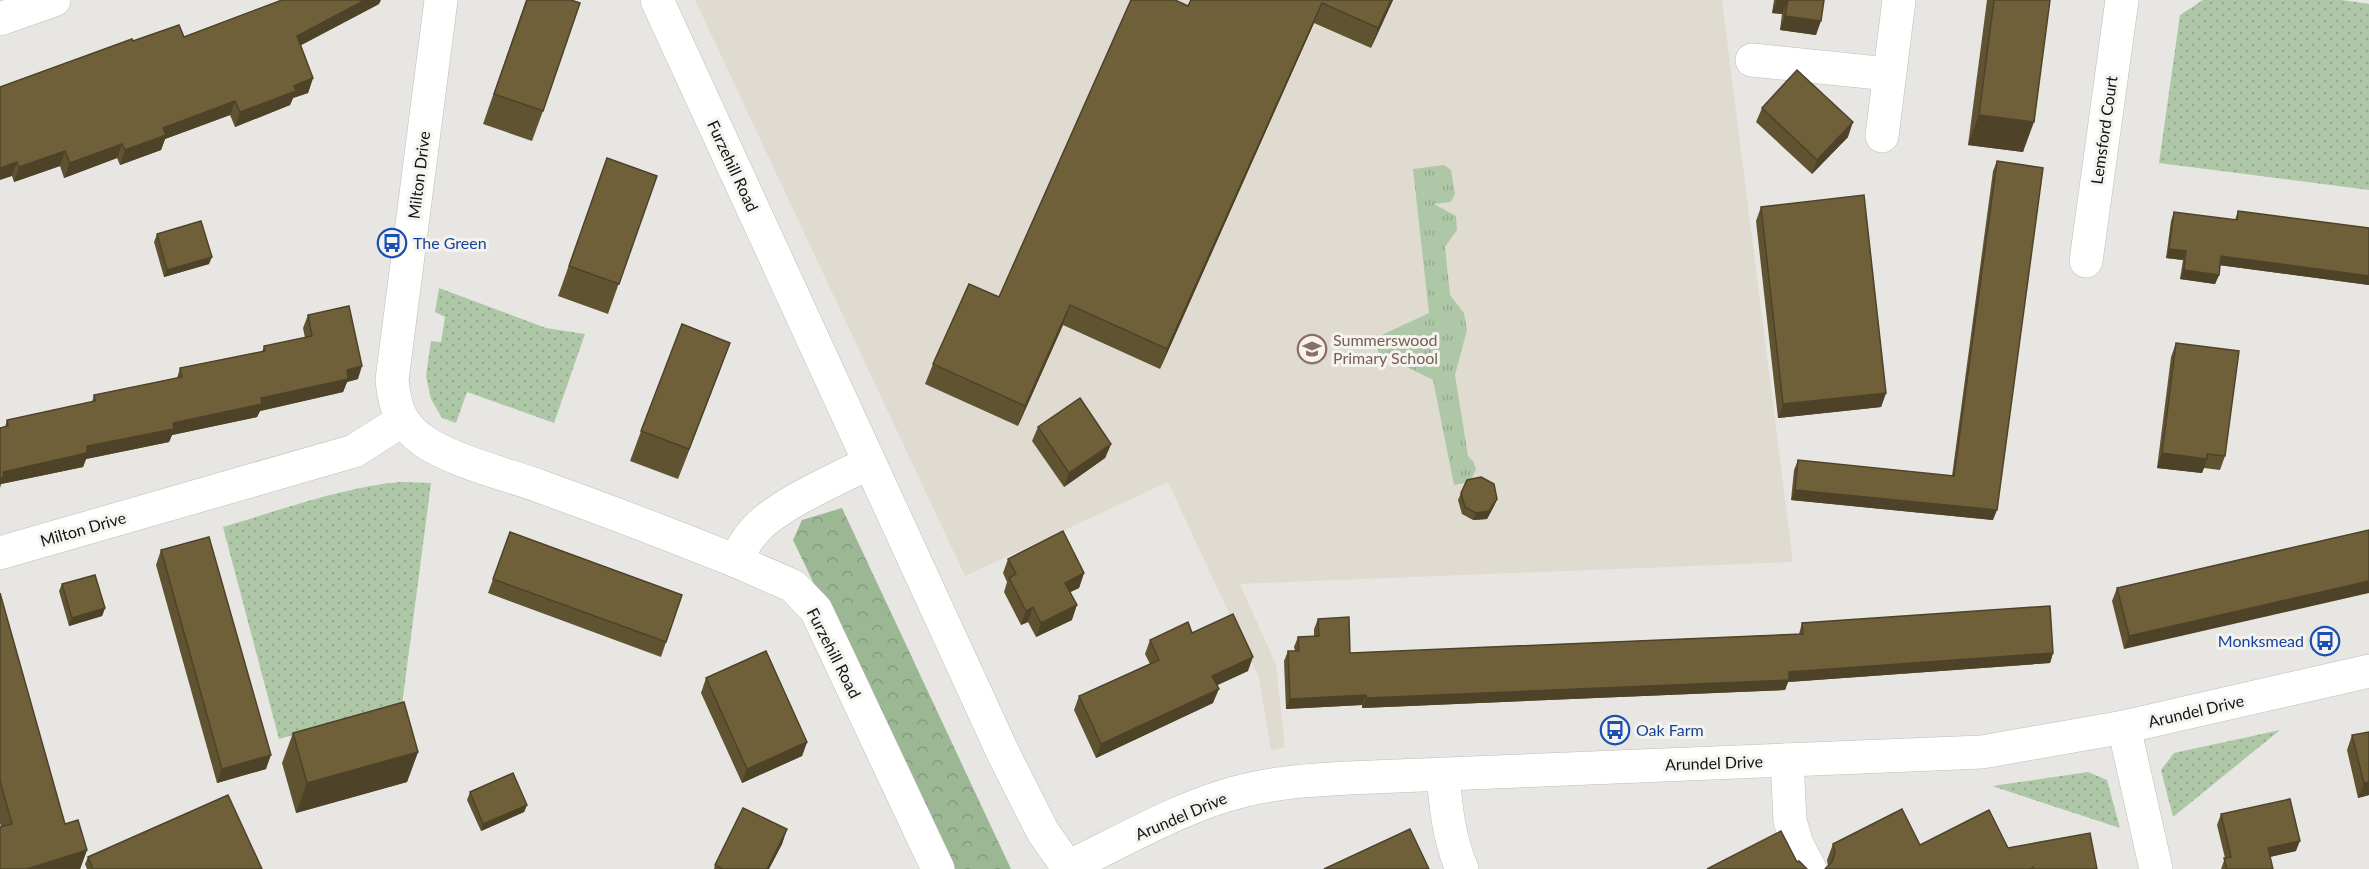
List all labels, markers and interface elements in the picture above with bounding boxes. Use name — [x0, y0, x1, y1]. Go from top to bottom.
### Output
street label: Lemsford Court — [2086, 74, 2121, 185]
street label: Furzehill Road — [704, 117, 763, 214]
street label: Milton Drive — [404, 130, 433, 220]
bus stop icon: The Green — [376, 227, 408, 259]
place label: The Green — [413, 233, 487, 252]
place label: Summerswood Primary School — [1333, 330, 1438, 367]
school or university icon: Summerswood Primary School — [1296, 333, 1328, 365]
street label: Milton Drive — [38, 507, 128, 550]
street label: Furzehill Road — [804, 605, 865, 701]
bus stop icon: Monksmead — [2309, 625, 2341, 657]
place label: Monksmead — [2218, 631, 2304, 650]
street label: Arundel Drive — [2146, 690, 2246, 731]
bus stop icon: Oak Farm — [1599, 714, 1631, 746]
place label: Oak Farm — [1636, 720, 1704, 739]
street label: Arundel Drive — [1665, 751, 1763, 774]
street label: Arundel Drive — [1132, 788, 1230, 843]

